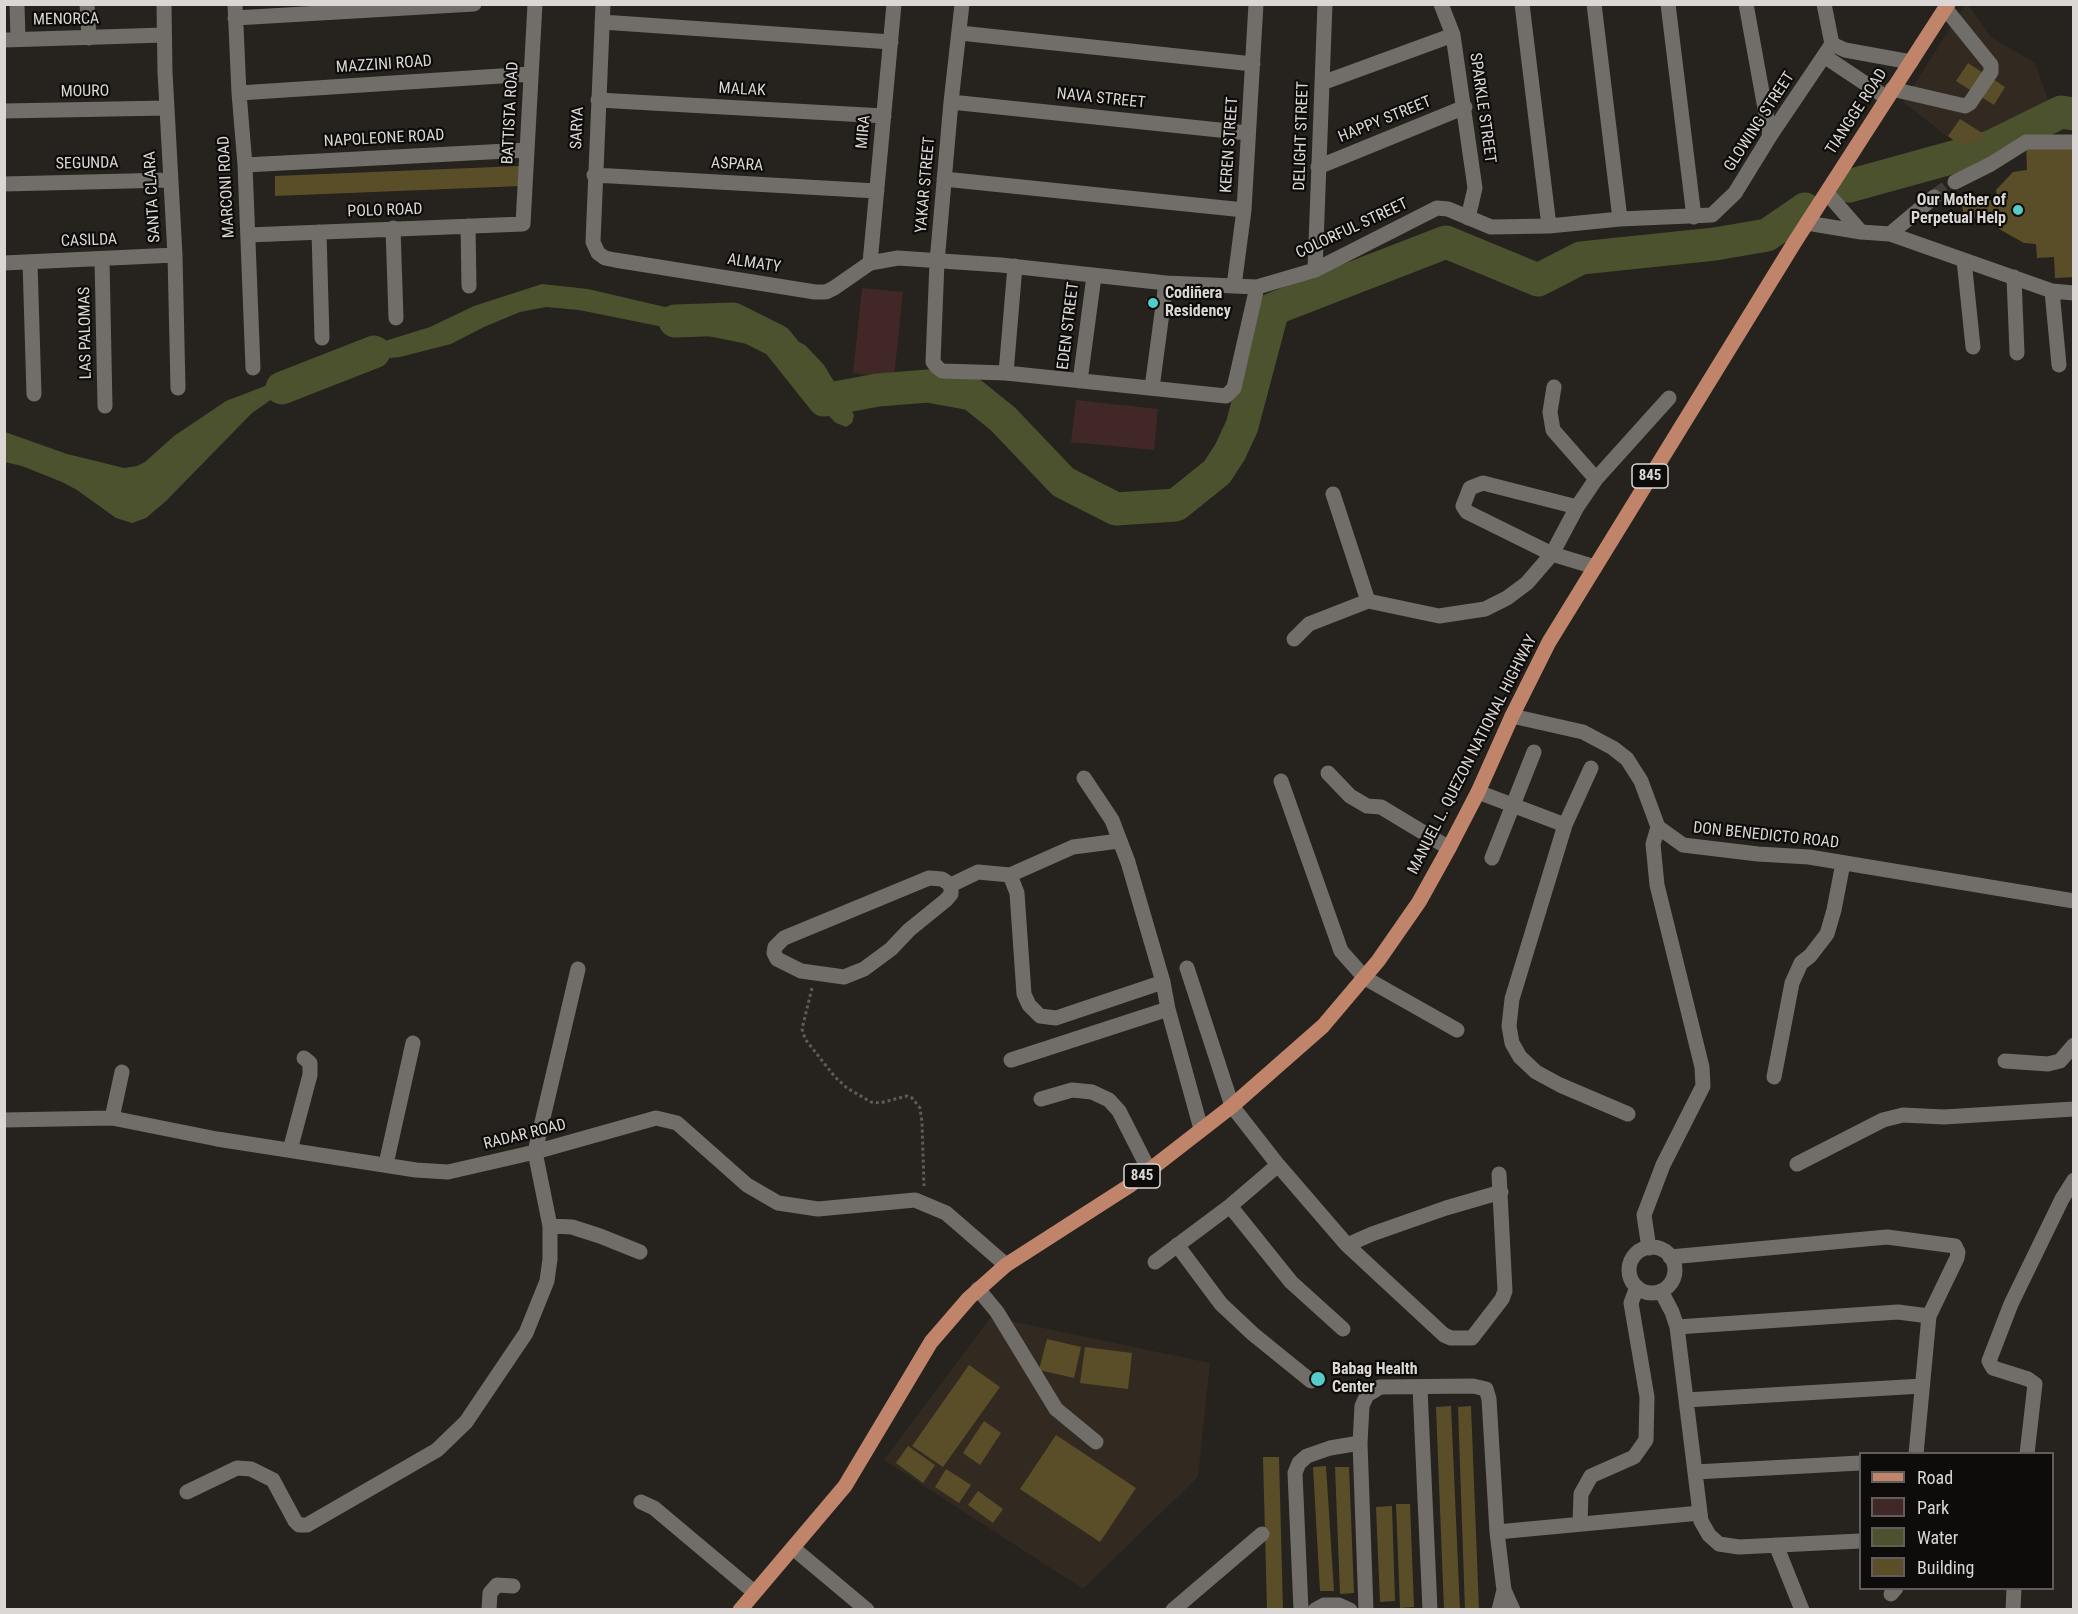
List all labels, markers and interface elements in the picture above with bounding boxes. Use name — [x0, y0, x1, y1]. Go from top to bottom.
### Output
street label: MENORCA — [33, 10, 99, 30]
street label: MAZZINI ROAD — [335, 52, 433, 78]
street label: SPARKLE STREET — [1465, 52, 1499, 164]
street label: BATTISTA ROAD — [499, 61, 523, 165]
street label: TIANGGE ROAD — [1822, 65, 1892, 159]
street label: GLOWING STREET — [1721, 69, 1799, 175]
street label: MALAK — [718, 79, 766, 101]
street label: DELIGHT STREET — [1290, 81, 1314, 191]
street label: MOURO — [60, 82, 110, 102]
street label: NAVA STREET — [1056, 85, 1146, 113]
street label: HAPPY STREET — [1336, 93, 1434, 147]
street label: KEREN STREET — [1217, 96, 1243, 194]
street label: SARYA — [567, 106, 589, 150]
street label: MIRA — [853, 114, 875, 150]
street label: NAPOLEONE ROAD — [323, 126, 445, 152]
street label: MARCONI ROAD — [215, 135, 239, 239]
street label: YAKAR STREET — [912, 136, 940, 234]
street label: SANTA CLARA — [141, 151, 165, 243]
street label: SEGUNDA — [55, 154, 119, 174]
street label: ASPARA — [710, 154, 764, 176]
place label: Our Mother of Perpetual Help — [1911, 191, 2006, 229]
street label: COLORFUL STREET — [1293, 195, 1411, 263]
street label: POLO ROAD — [347, 200, 423, 222]
marker: Our Mother of Perpetual Help — [2011, 203, 2025, 217]
street label: CASILDA — [60, 230, 118, 252]
street label: ALMATY — [726, 250, 782, 278]
street label: EDEN STREET — [1054, 281, 1084, 371]
place label: Codiñera Residency — [1165, 284, 1231, 322]
street label: LAS PALOMAS — [76, 287, 96, 379]
marker: Codiñera Residency — [1146, 296, 1160, 310]
road number: 845 — [1632, 464, 1668, 488]
street label: MANUEL L. QUEZON NATIONAL HIGHWAY — [1404, 632, 1542, 878]
street label: DON BENEDICTO ROAD — [1692, 819, 1840, 853]
street label: RADAR ROAD — [482, 1115, 568, 1155]
road number: 845 — [1124, 1164, 1160, 1188]
place label: Babag Health Center — [1332, 1360, 1418, 1398]
marker: Babag Health Center — [1309, 1370, 1327, 1388]
legend — [1859, 1452, 2054, 1590]
text: Road — [1917, 1467, 1953, 1488]
text: Park — [1917, 1497, 1949, 1518]
text: Water — [1917, 1527, 1958, 1548]
text: Building — [1917, 1557, 1974, 1578]

